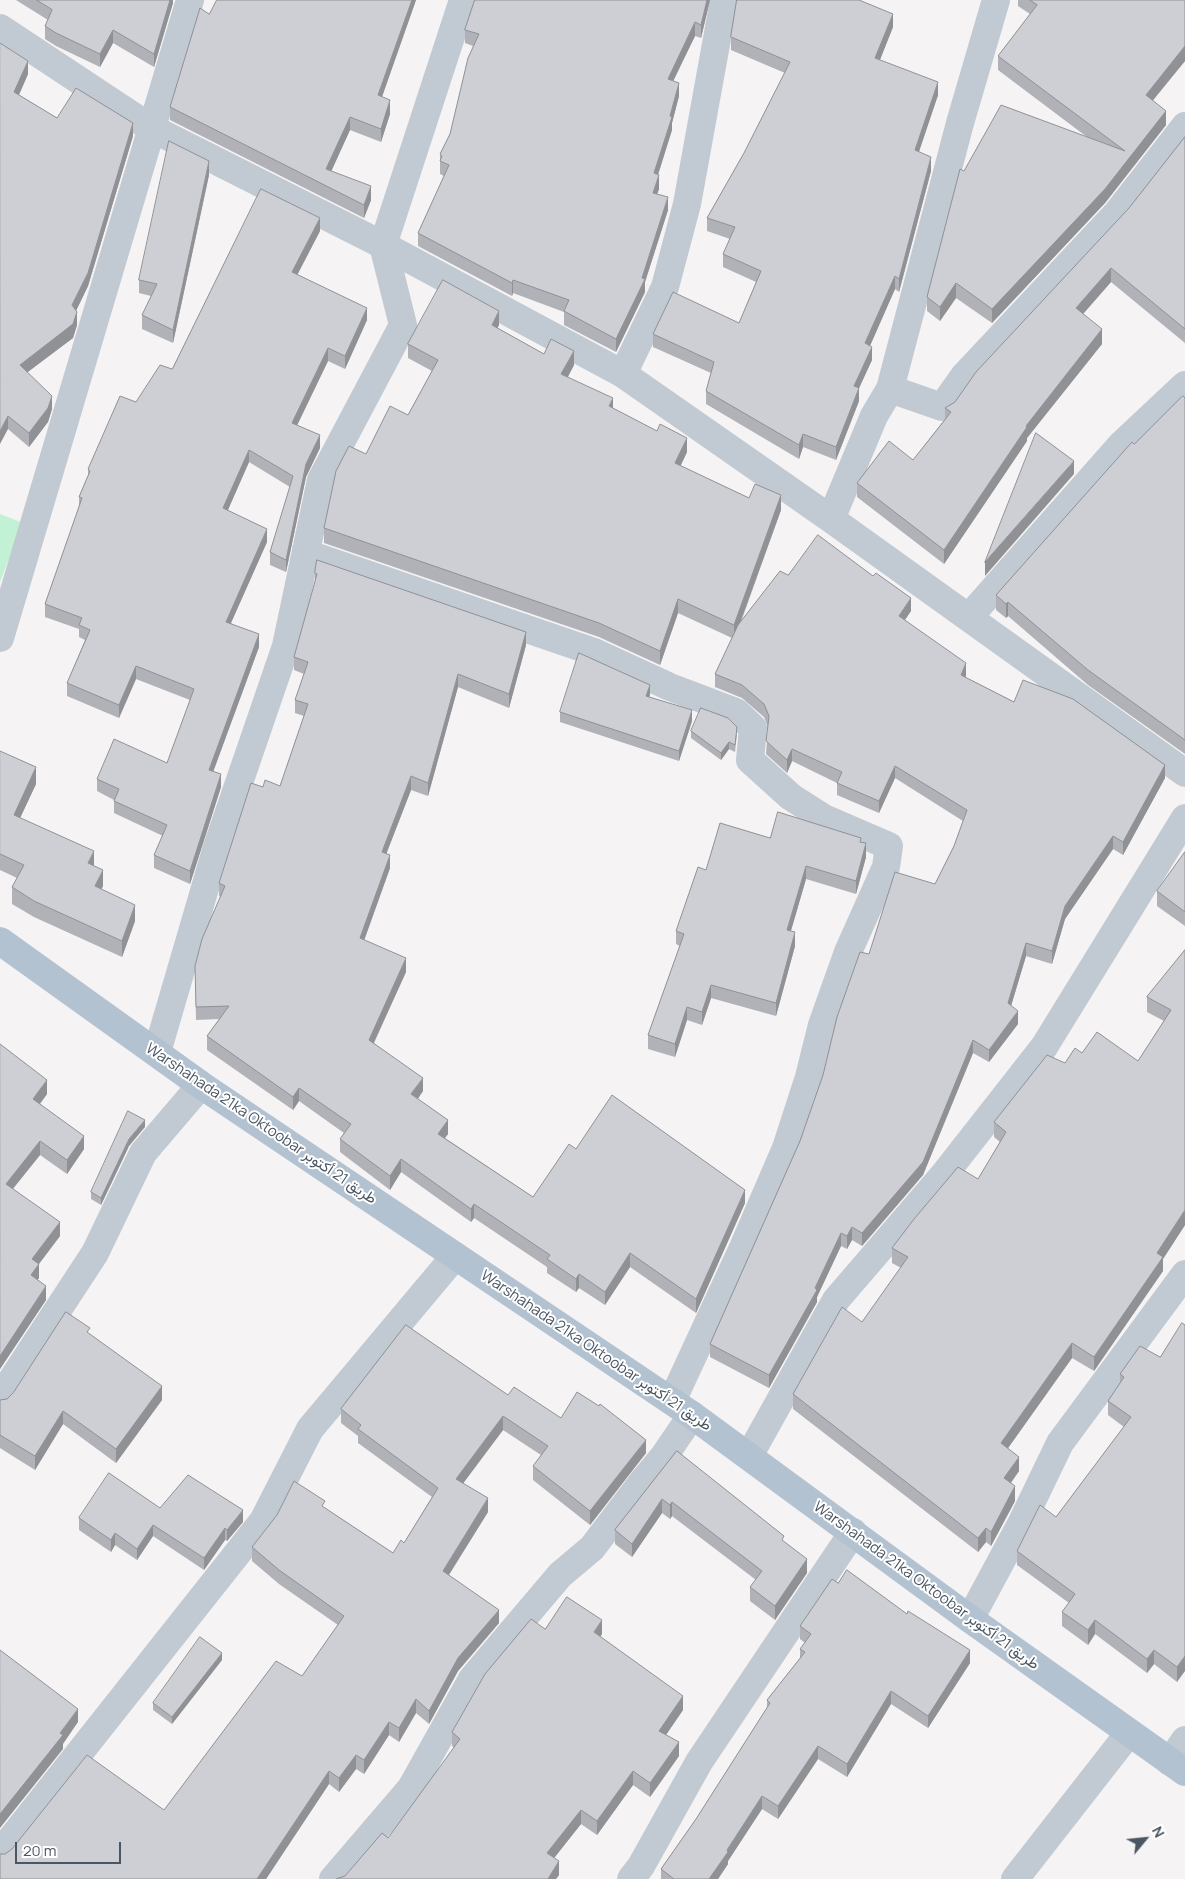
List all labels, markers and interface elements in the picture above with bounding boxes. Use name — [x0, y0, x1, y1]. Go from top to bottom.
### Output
street label: Warshahada 21ka Oktoobar طريق 21 أكتوبر — [142, 1040, 380, 1208]
street label: Warshahada 21ka Oktoobar طريق 21 أكتوبر — [477, 1267, 715, 1435]
street label: Warshahada 21ka Oktoobar طريق 21 أكتوبر — [810, 1498, 1042, 1674]
north arrow — [1120, 1814, 1170, 1864]
text: N — [1148, 1823, 1169, 1841]
scale bar — [18, 1832, 124, 1864]
text: 20 m — [23, 1840, 56, 1861]

